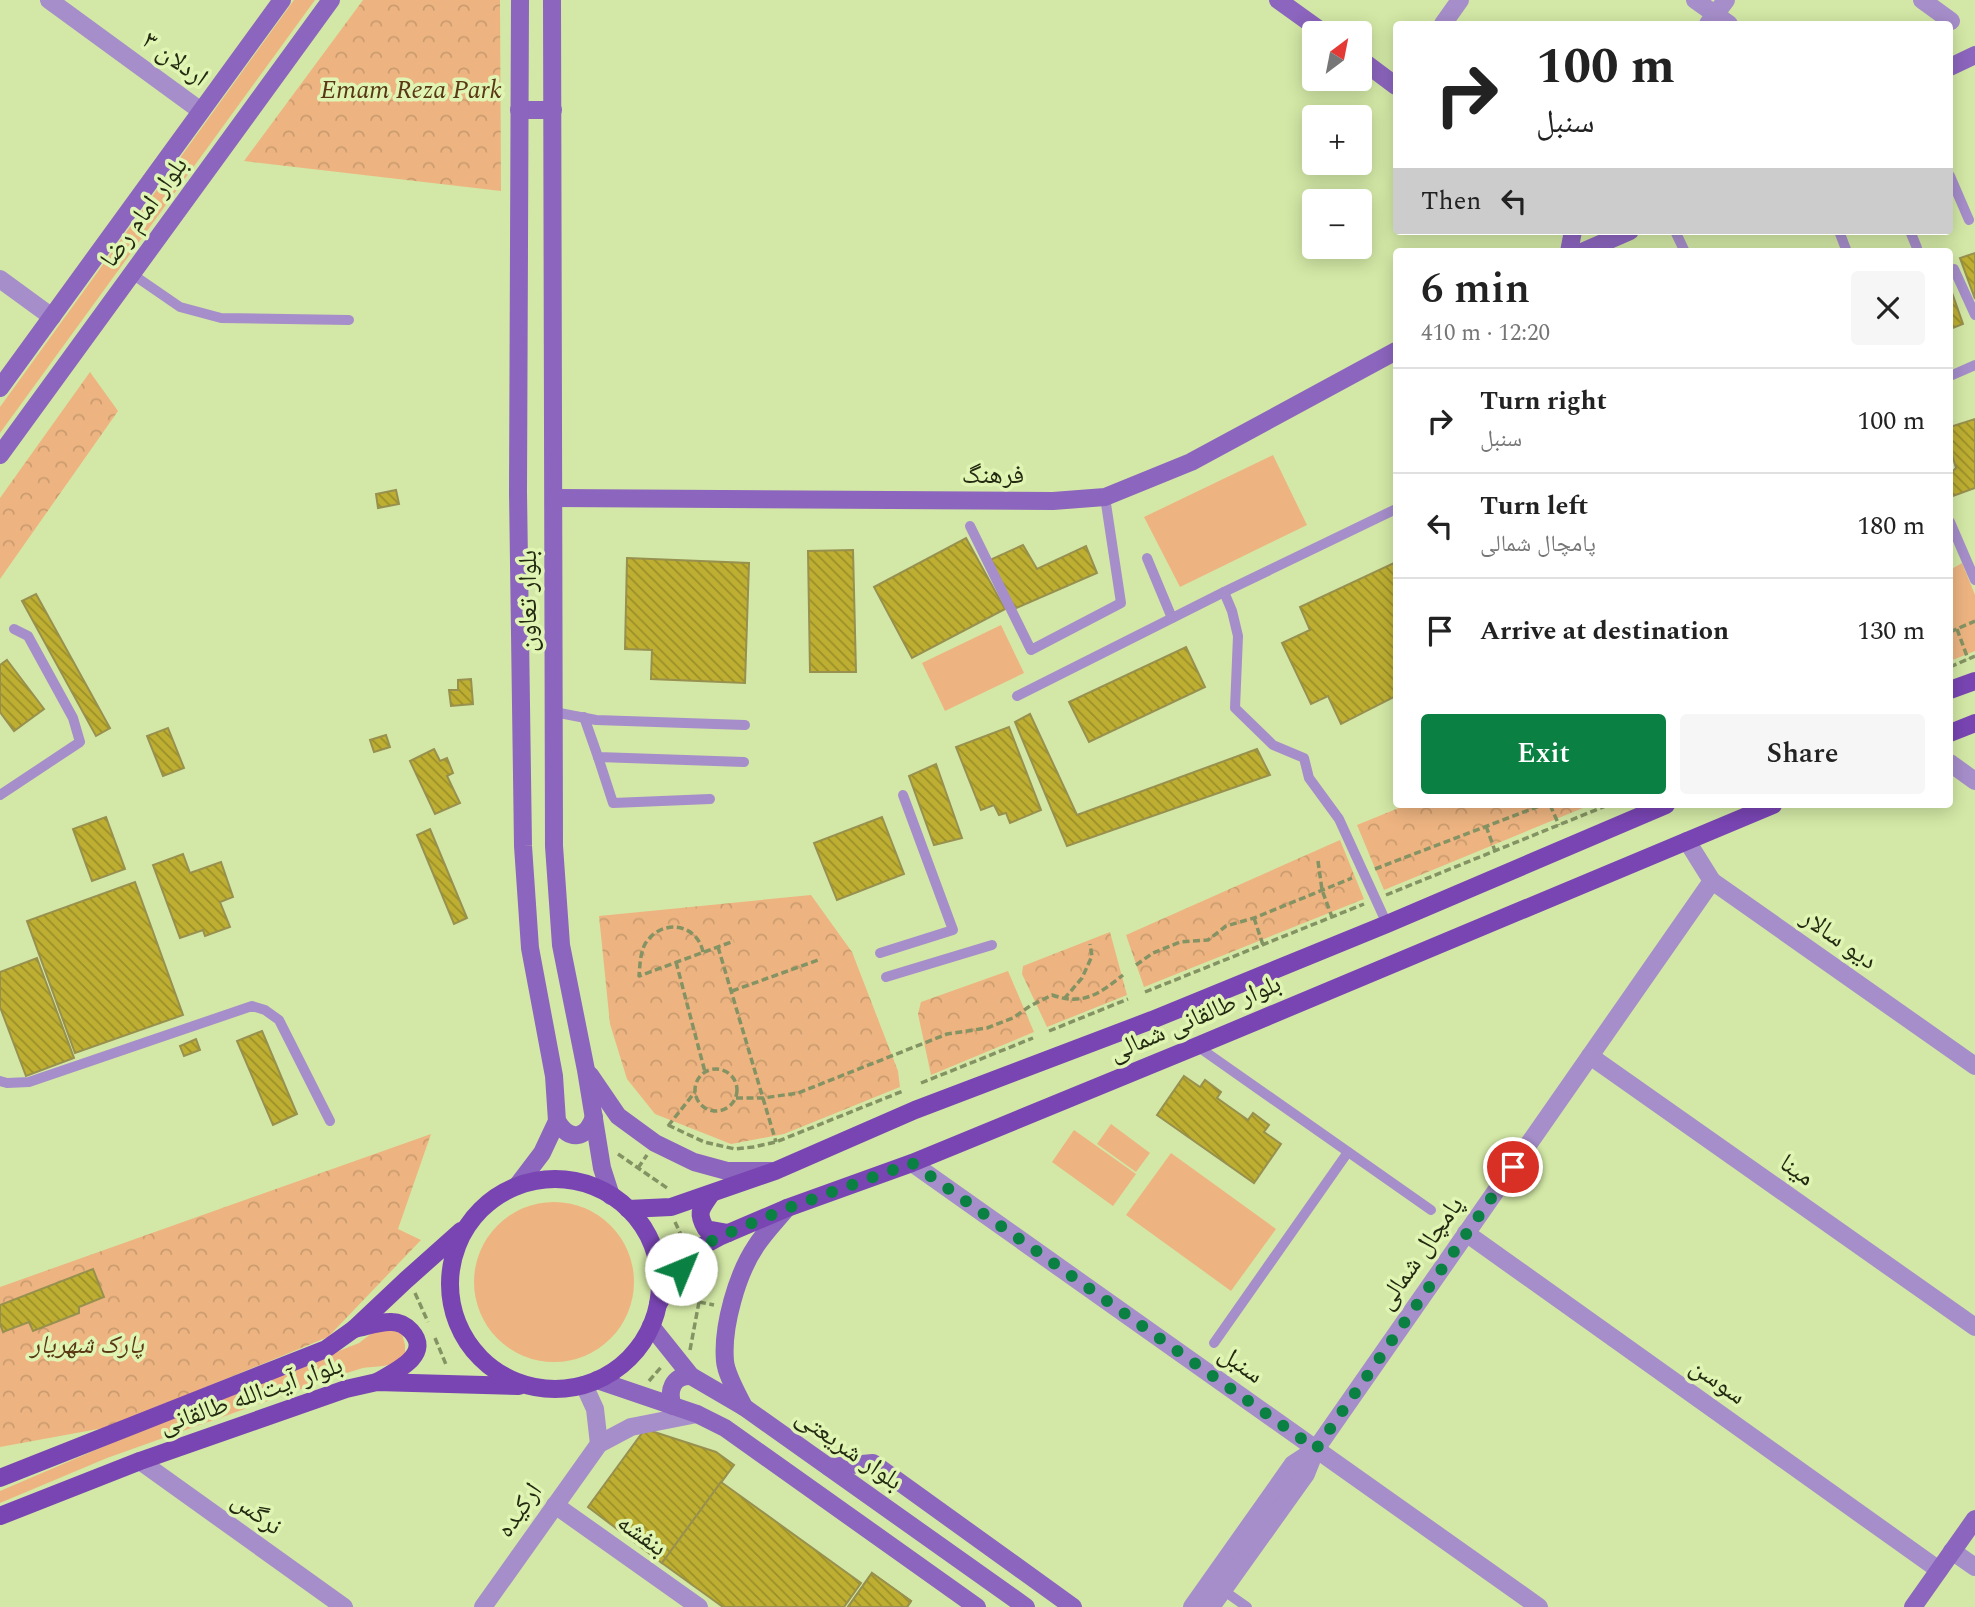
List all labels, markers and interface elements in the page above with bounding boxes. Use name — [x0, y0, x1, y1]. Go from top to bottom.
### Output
street label: اردلان ۳ — [133, 21, 217, 97]
north arrow — [1302, 21, 1372, 91]
map controls — [1302, 21, 1372, 259]
text: 100 m — [1536, 30, 1675, 105]
icon: right — [1421, 49, 1512, 140]
park label: Emam Reza Park — [320, 70, 502, 110]
text: سنبل — [1536, 98, 1595, 147]
button: + — [1302, 105, 1372, 175]
street label: بلوار امام رضا — [90, 148, 198, 276]
text: Then — [1421, 181, 1481, 221]
icon: left — [1495, 182, 1533, 220]
button: − — [1302, 189, 1372, 259]
text: 6 min — [1421, 258, 1530, 321]
button: close — [1851, 271, 1925, 345]
text: 410 m · 12:20 — [1421, 316, 1550, 351]
text: Turn right — [1480, 381, 1607, 421]
text: 100 m — [1857, 401, 1925, 441]
icon: right — [1421, 402, 1459, 440]
text: سنبل — [1480, 422, 1522, 457]
street label: فرهنگ — [962, 455, 1024, 495]
text: Turn left — [1480, 486, 1588, 526]
text: 180 m — [1857, 506, 1925, 546]
icon: left — [1421, 507, 1459, 545]
text: پامچال شمالی — [1480, 527, 1596, 562]
street label: بلوار تعاون — [508, 550, 548, 652]
text: Arrive at destination — [1480, 611, 1729, 651]
text: 130 m — [1857, 611, 1925, 651]
icon: arrive — [1421, 612, 1459, 650]
button: Exit — [1421, 714, 1666, 794]
button: Share — [1680, 714, 1925, 794]
street label: دیو سالار — [1792, 898, 1886, 980]
street label: بلوار طالقانی شمالی — [1103, 964, 1287, 1072]
pin — [1483, 1137, 1543, 1197]
street label: مینا — [1771, 1143, 1823, 1197]
icon: arrive — [1494, 1148, 1532, 1186]
street label: پامچال شمالی — [1366, 1188, 1474, 1318]
position arrow — [644, 1232, 718, 1306]
park label: پارک شهریار — [28, 1325, 145, 1365]
street label: سنبل — [1210, 1334, 1272, 1394]
street label: بلوار آیت‌الله طالقانی — [154, 1345, 348, 1445]
street label: سوسن — [1681, 1347, 1755, 1415]
street label: بلوار شریعتی — [787, 1397, 911, 1501]
street label: ارکیده — [486, 1474, 552, 1546]
street label: نرگس — [223, 1481, 291, 1545]
street label: بنفشه — [608, 1503, 676, 1567]

